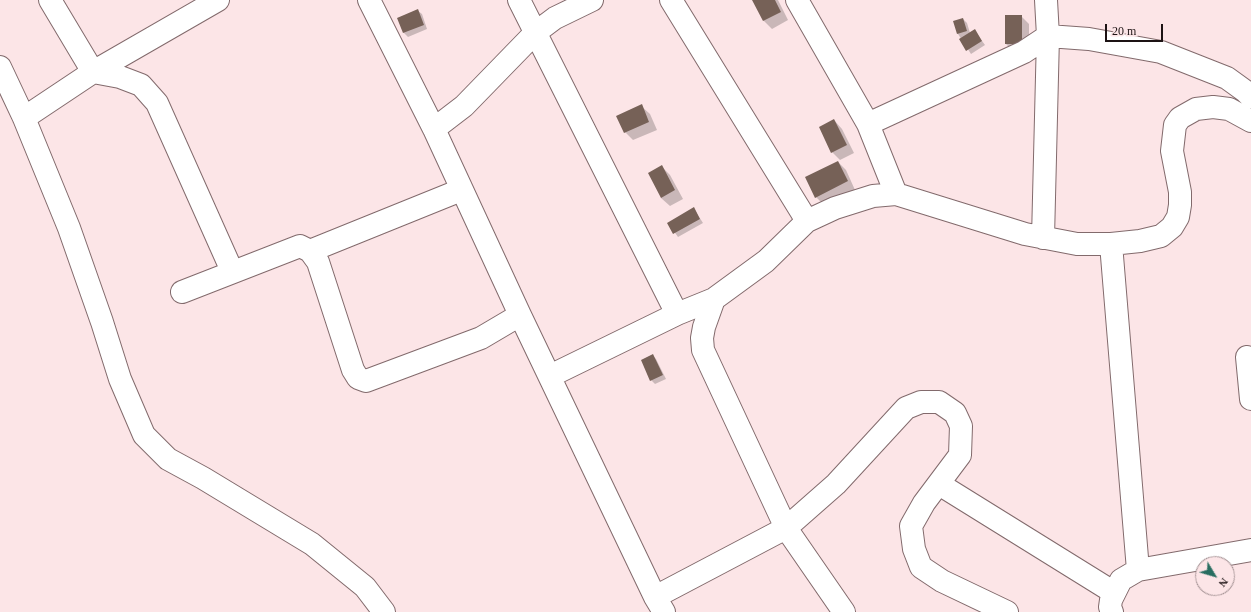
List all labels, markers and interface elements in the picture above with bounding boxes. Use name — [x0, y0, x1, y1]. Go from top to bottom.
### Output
scale bar — [1107, 16, 1165, 42]
text: 20 m — [1112, 24, 1136, 38]
north arrow — [1195, 556, 1235, 596]
text: N — [1216, 576, 1231, 590]

